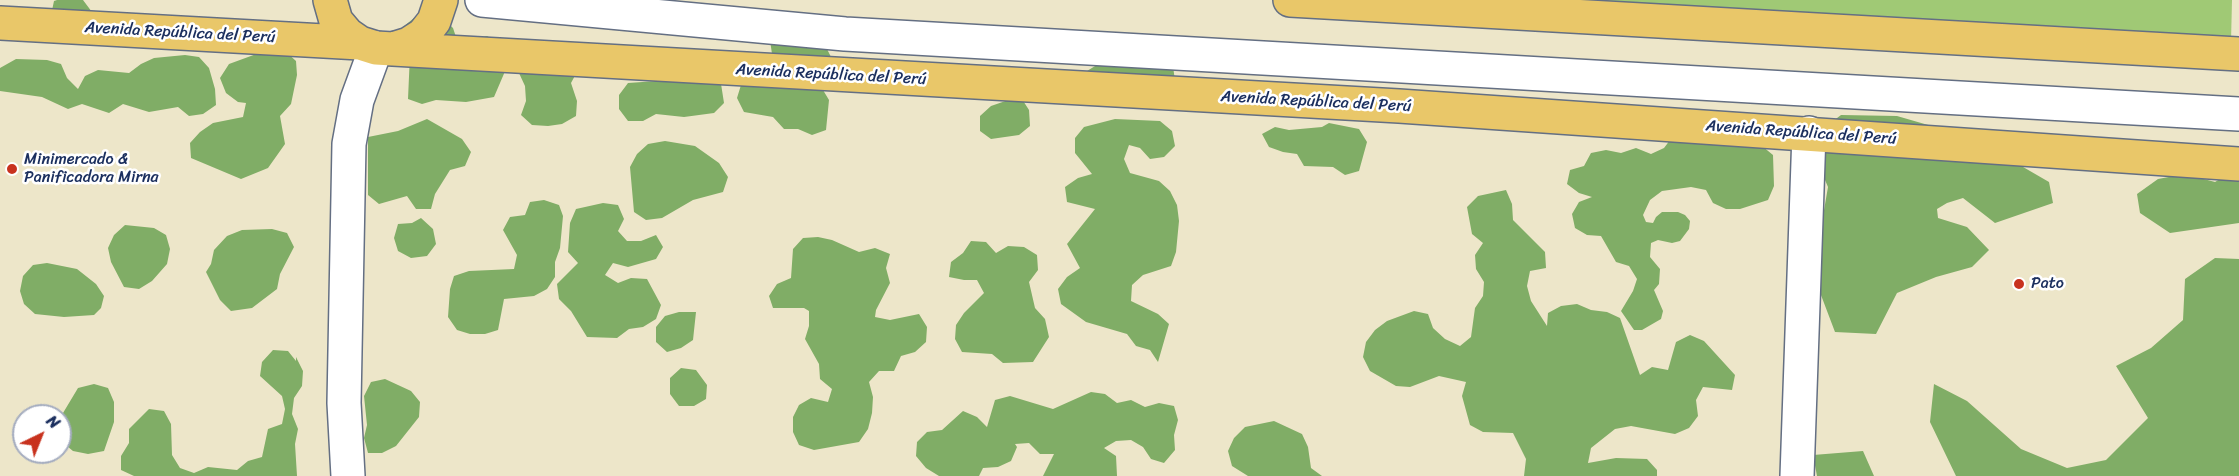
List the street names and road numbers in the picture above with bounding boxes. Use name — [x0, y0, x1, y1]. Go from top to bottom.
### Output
street label: Avenida República del Perú — [84, 18, 276, 48]
street label: Avenida República del Perú — [735, 60, 927, 90]
street label: Avenida República del Perú — [1220, 87, 1412, 117]
street label: Avenida República del Perú — [1705, 117, 1897, 149]

